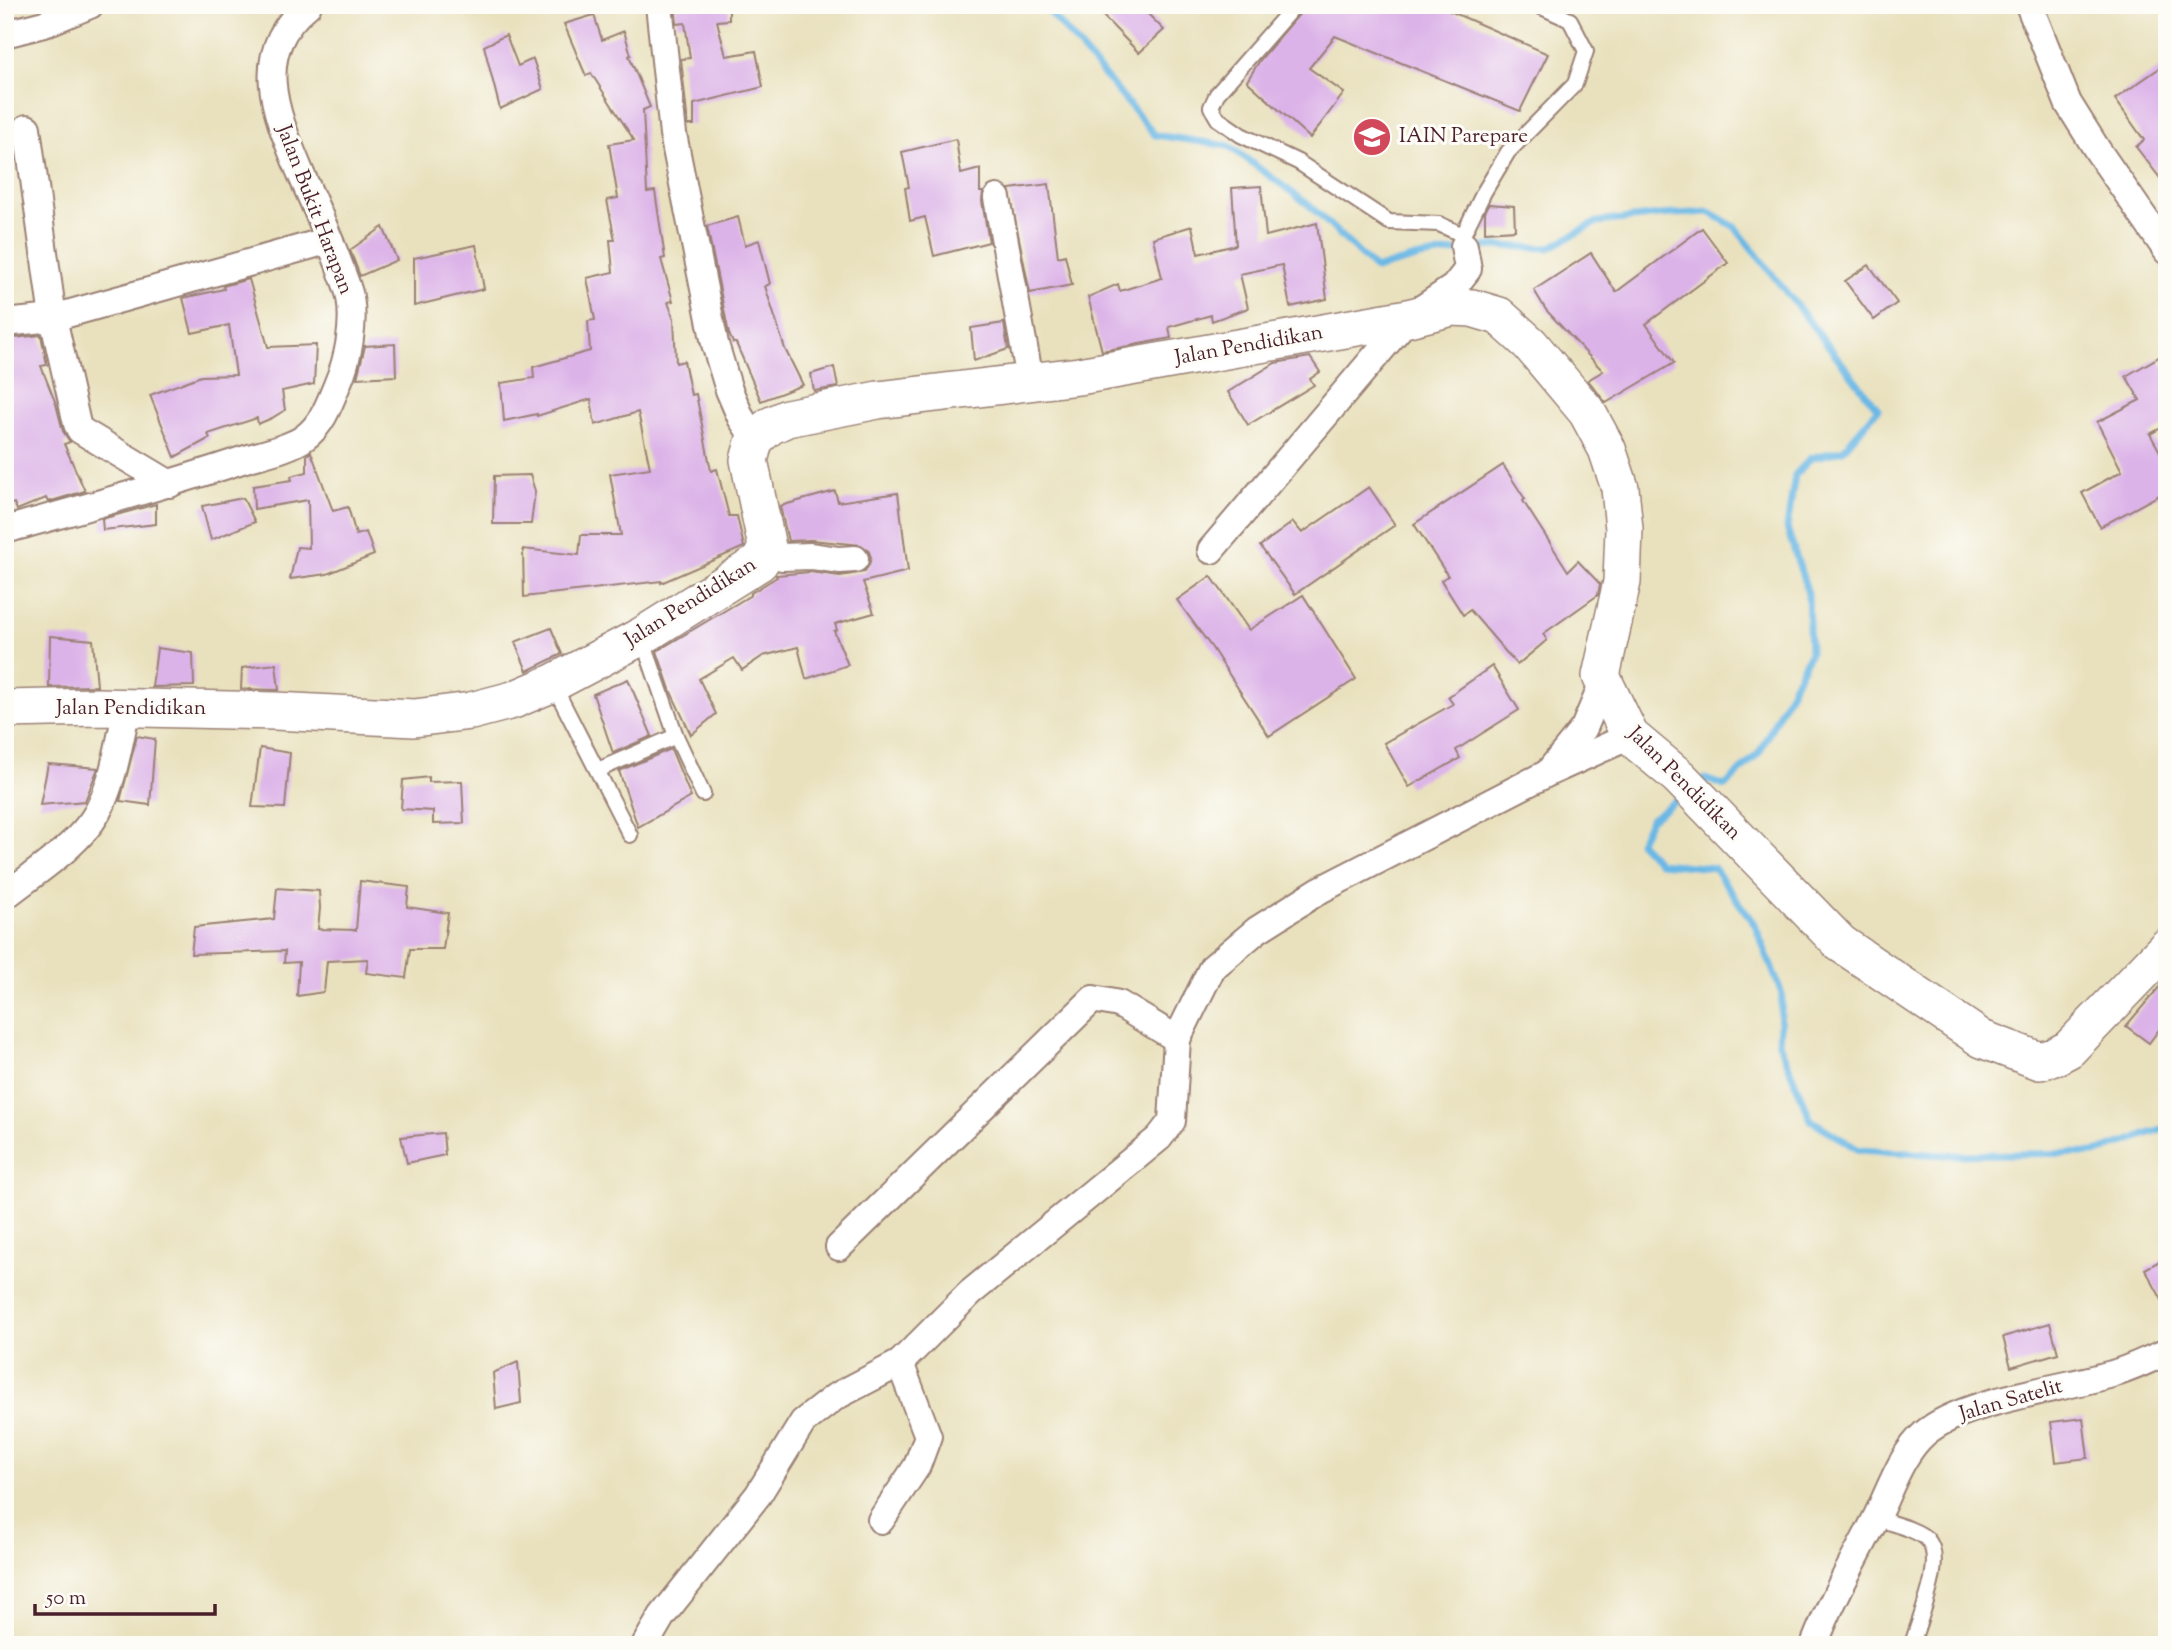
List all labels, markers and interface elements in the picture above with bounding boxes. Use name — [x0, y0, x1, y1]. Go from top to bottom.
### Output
school or university icon: IAIN Parepare — [1351, 116, 1393, 158]
street label: Jalan Bukit Harapan — [267, 120, 360, 299]
place label: IAIN Parepare — [1399, 122, 1528, 152]
street label: Jalan Pendidikan — [1171, 318, 1326, 374]
street label: Jalan Pendidikan — [619, 550, 763, 656]
street label: Jalan Pendidikan — [55, 694, 206, 724]
street label: Jalan Pendidikan — [1620, 720, 1748, 848]
street label: Jalan Satelit — [1955, 1372, 2066, 1430]
scale bar — [35, 1573, 215, 1617]
text: 50 m — [45, 1584, 86, 1614]

